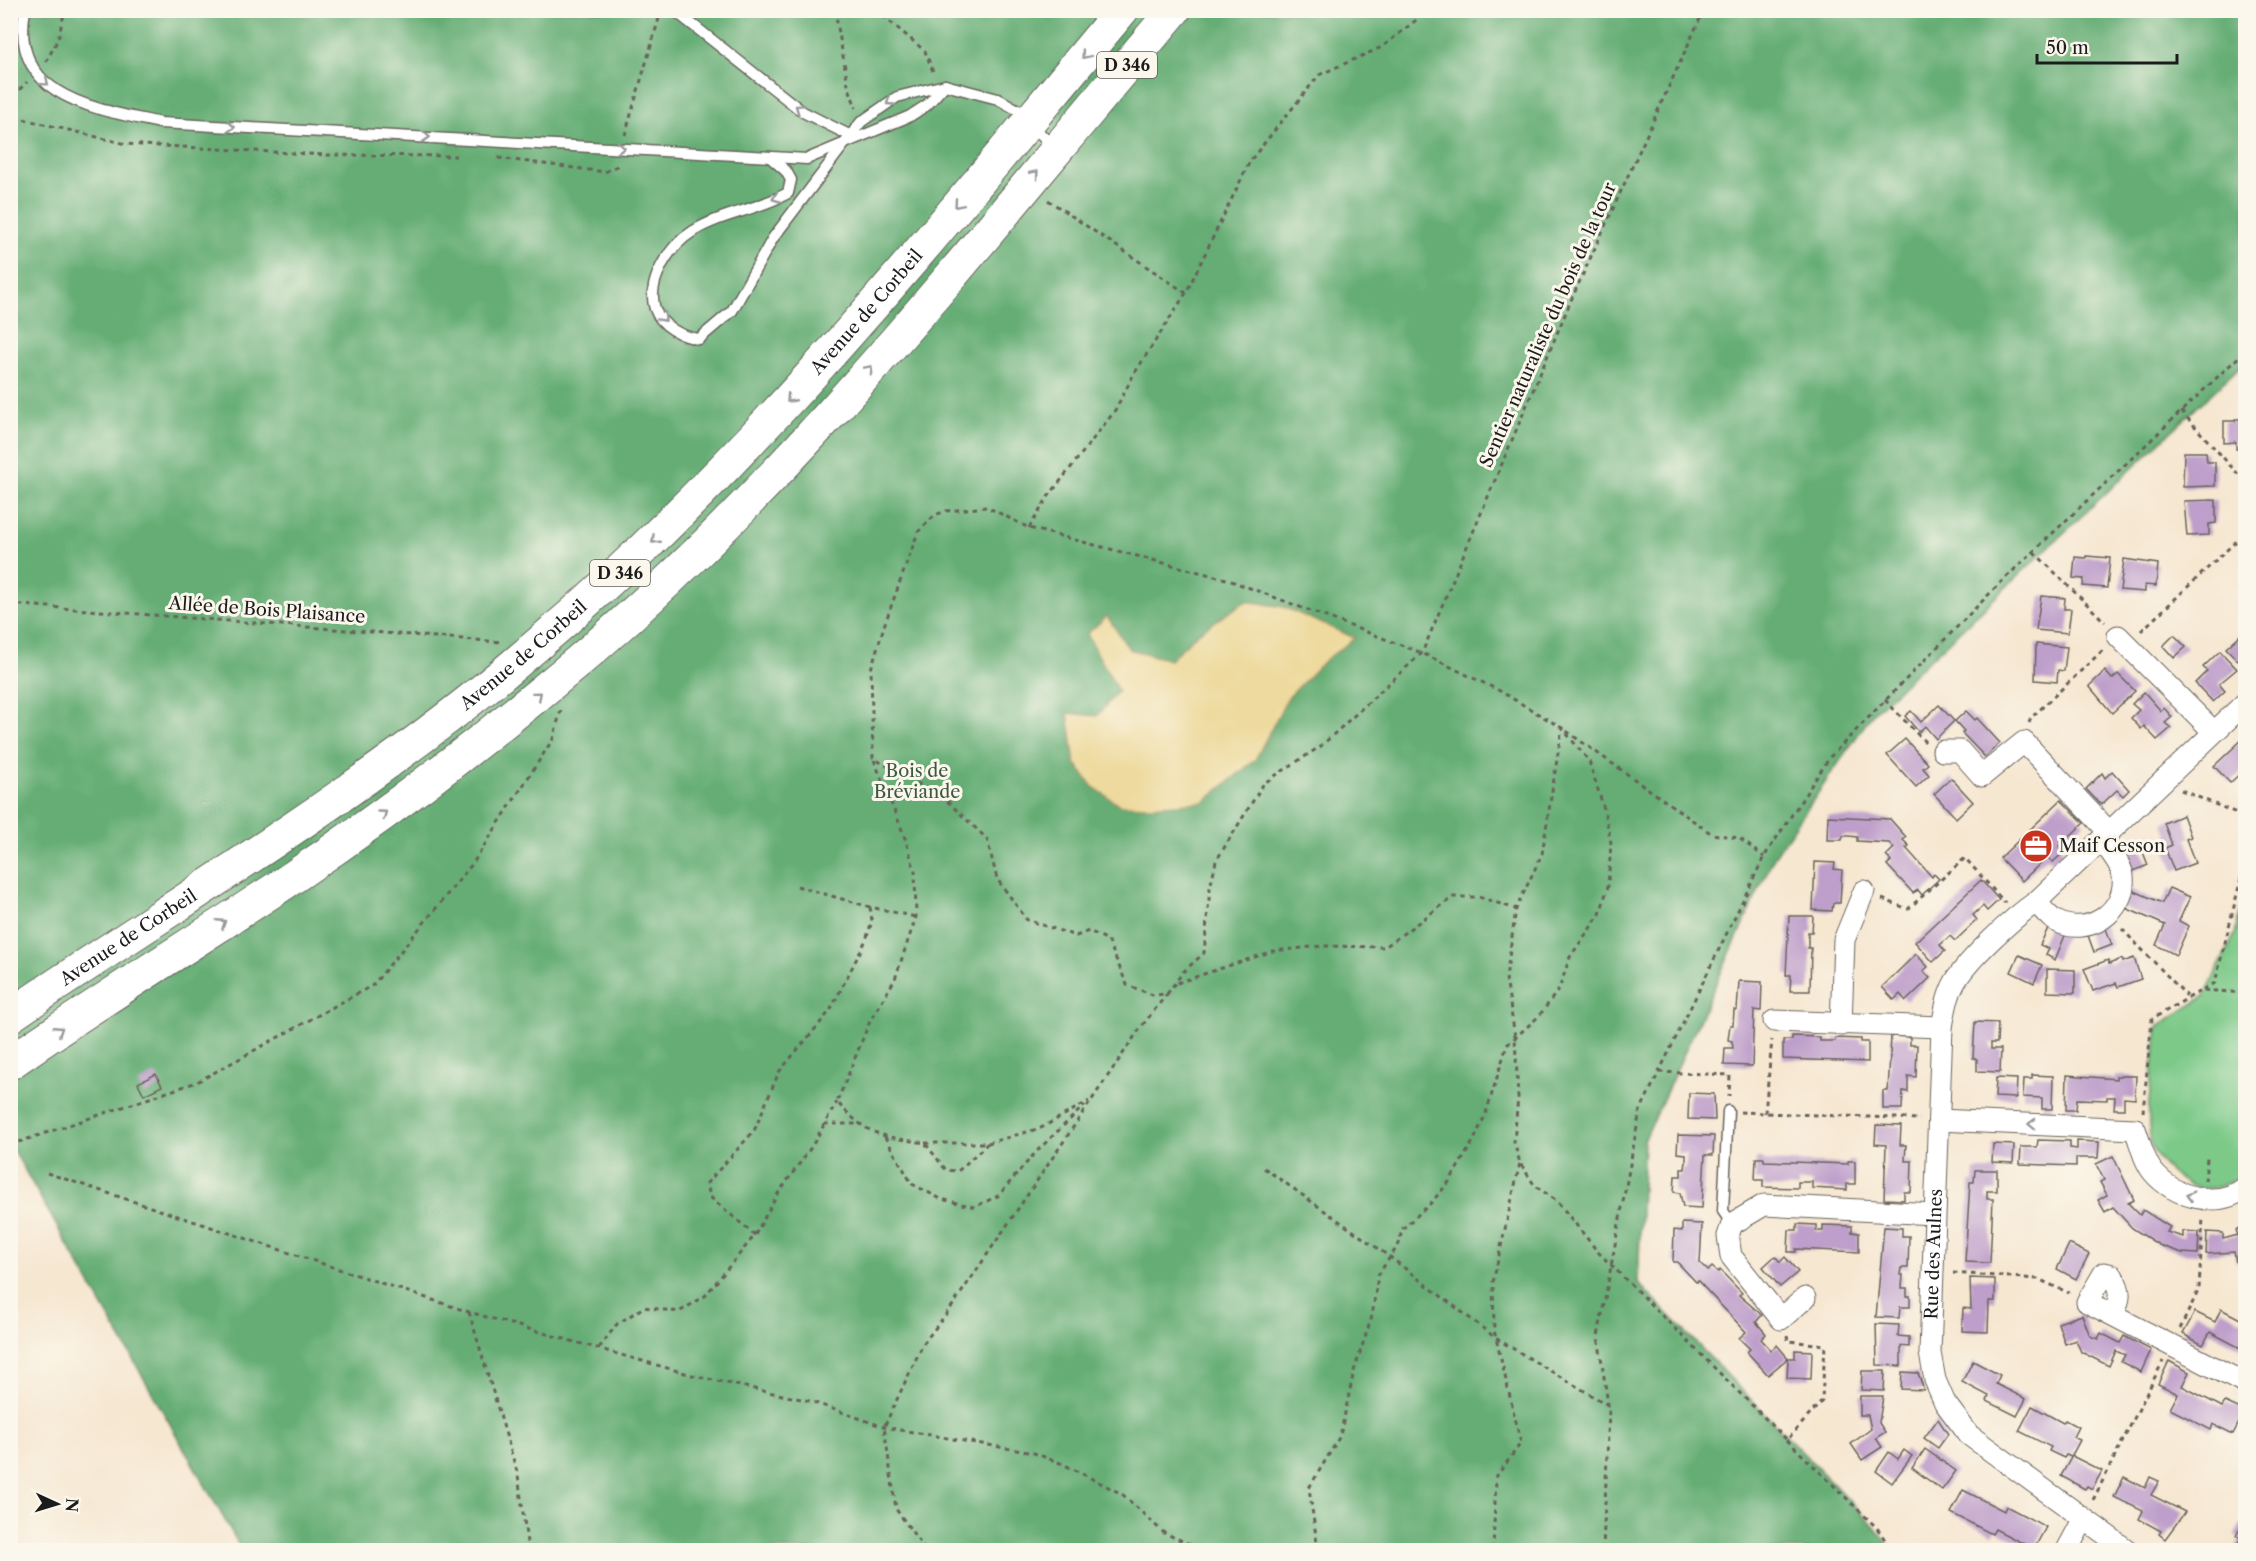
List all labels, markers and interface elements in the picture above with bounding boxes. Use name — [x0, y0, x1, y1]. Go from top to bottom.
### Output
scale bar — [2037, 27, 2176, 65]
text: 50 m — [2046, 37, 2089, 59]
one-way arrow — [1081, 48, 1092, 59]
road number: D 346 — [1097, 52, 1157, 78]
one-way arrow — [38, 75, 49, 86]
one-way arrow — [886, 95, 896, 107]
one-way arrow — [795, 104, 806, 115]
one-way arrow — [227, 120, 236, 133]
one-way arrow — [421, 131, 430, 144]
one-way arrow — [616, 142, 625, 155]
one-way arrow — [1028, 170, 1039, 181]
street label: Sentier naturaliste du bois de la tour — [1475, 179, 1621, 471]
one-way arrow — [771, 191, 782, 203]
one-way arrow — [955, 197, 966, 208]
street label: Avenue de Corbeil — [805, 245, 927, 380]
one-way arrow — [656, 312, 667, 322]
one-way arrow — [862, 365, 873, 376]
one-way arrow — [786, 392, 797, 403]
one-way arrow — [651, 532, 662, 543]
road number: D 346 — [590, 560, 650, 586]
street label: Allée de Bois Plaisance — [167, 592, 366, 628]
street label: Avenue de Corbeil — [455, 596, 591, 716]
one-way arrow — [531, 691, 542, 702]
park label: Bois de Bréviande — [874, 760, 960, 803]
one-way arrow — [377, 810, 388, 821]
office icon: Maif Cesson — [2018, 828, 2054, 864]
place label: Maif Cesson — [2059, 835, 2165, 857]
street label: Avenue de Corbeil — [55, 885, 201, 991]
one-way arrow — [215, 919, 226, 930]
one-way arrow — [52, 1026, 63, 1037]
one-way arrow — [2027, 1118, 2036, 1131]
street label: Rue des Aulnes — [1920, 1188, 1947, 1320]
one-way arrow — [2185, 1190, 2195, 1203]
north arrow — [27, 1474, 87, 1534]
text: N — [61, 1497, 82, 1513]

